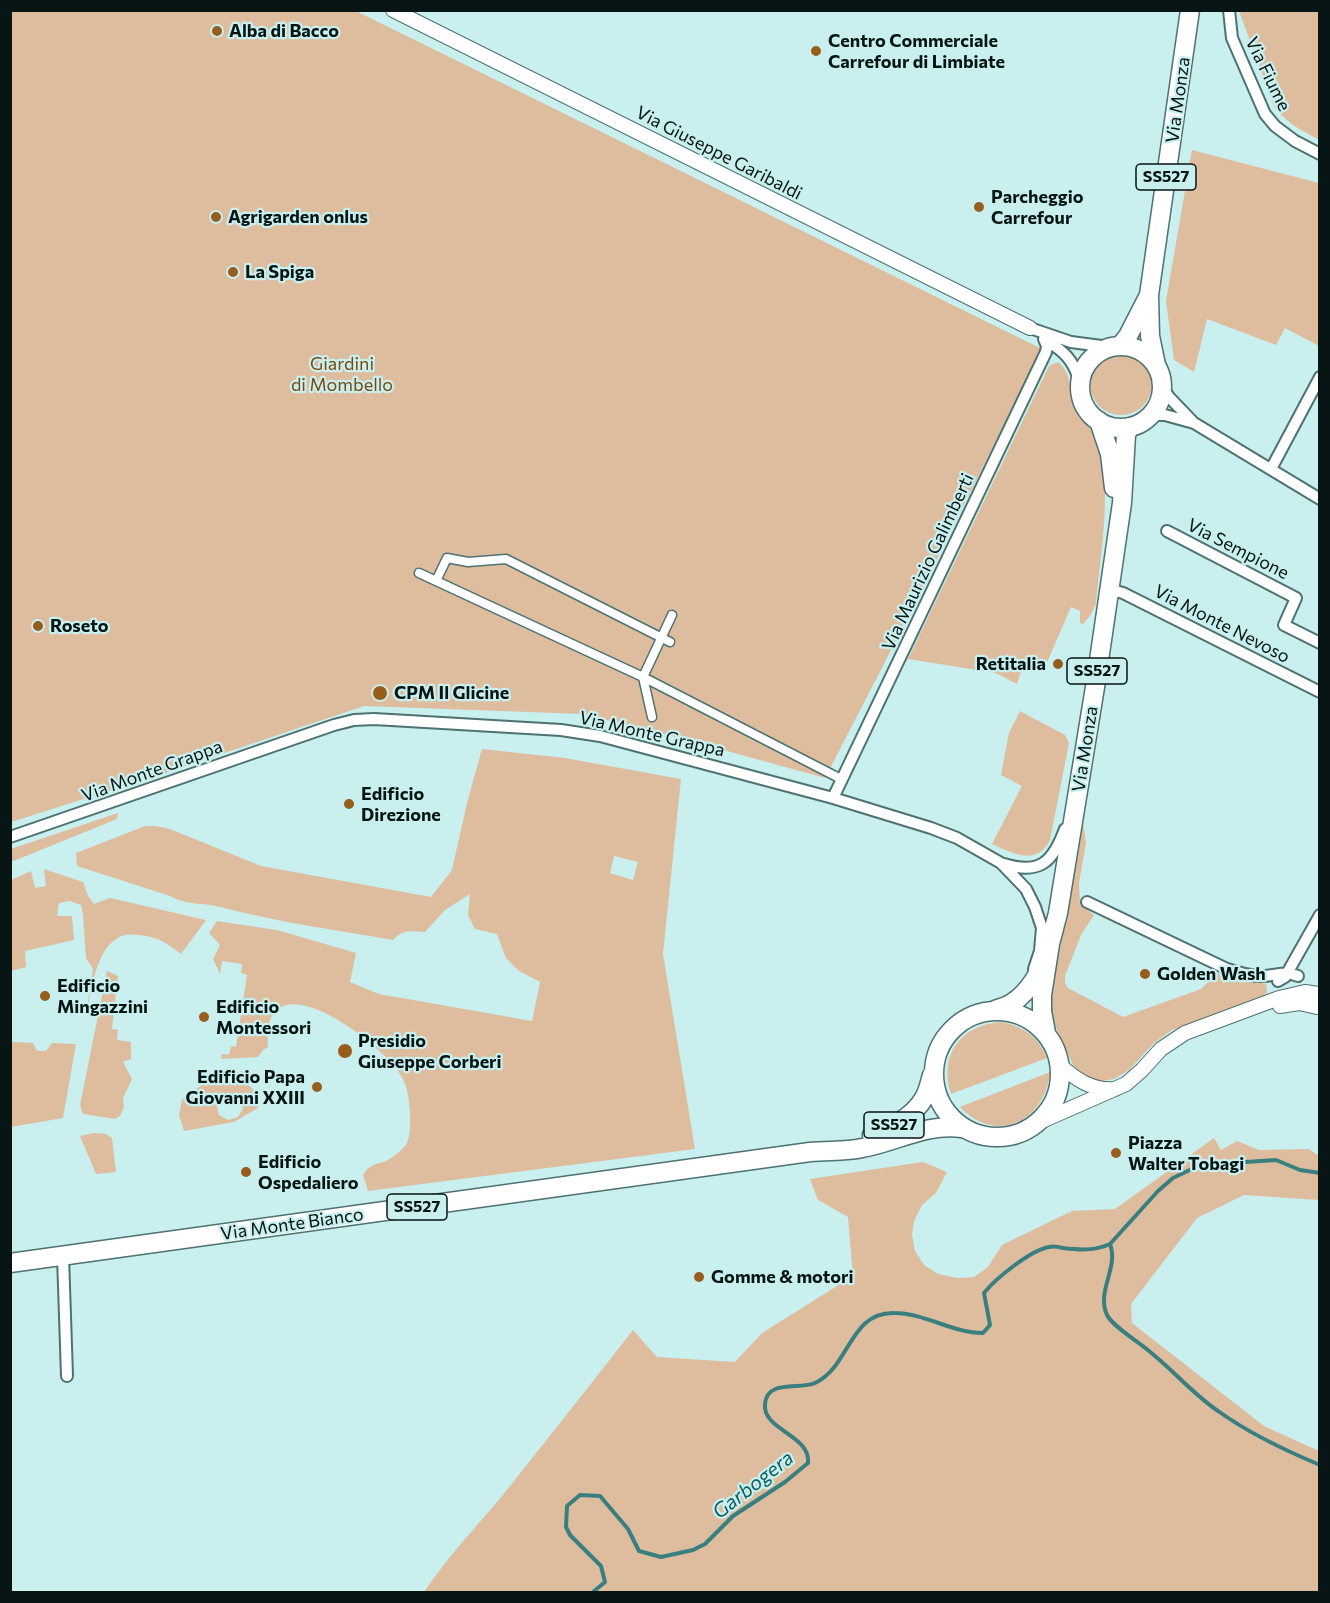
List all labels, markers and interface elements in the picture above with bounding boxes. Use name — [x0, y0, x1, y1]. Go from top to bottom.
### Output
place label: Alba di Bacco — [229, 20, 339, 42]
marker: Alba di Bacco — [210, 24, 224, 38]
place label: Centro Commerciale Carrefour di Limbiate — [828, 30, 1005, 72]
street label: Via Fiume — [1241, 33, 1295, 115]
marker: Centro Commerciale Carrefour di Limbiate — [809, 44, 823, 58]
street label: Via Monza — [1161, 56, 1195, 144]
street label: Via Giuseppe Garibaldi — [632, 102, 806, 204]
road number: SS527 — [1136, 164, 1196, 190]
place label: Parcheggio Carrefour — [991, 186, 1084, 228]
marker: Parcheggio Carrefour — [972, 200, 986, 214]
place label: Agrigarden onlus — [228, 206, 368, 228]
marker: Agrigarden onlus — [209, 210, 223, 224]
place label: La Spiga — [245, 261, 314, 283]
marker: La Spiga — [226, 265, 240, 279]
park label: Giardini di Mombello — [291, 353, 393, 395]
street label: Via Maurizio Galimberti — [877, 470, 979, 654]
street label: Via Sempione — [1183, 514, 1293, 584]
street label: Via Monte Nevoso — [1150, 580, 1294, 668]
place label: Roseto — [50, 615, 108, 637]
marker: Roseto — [31, 619, 45, 633]
place label: Retitalia — [976, 653, 1046, 675]
marker: Retitalia — [1051, 657, 1065, 671]
road number: SS527 — [1067, 658, 1127, 684]
place label: CPM Il Glicine — [394, 682, 509, 704]
marker: CPM Il Glicine — [371, 684, 389, 702]
street label: Via Monza — [1068, 705, 1102, 793]
street label: Via Monte Grappa — [577, 707, 727, 761]
street label: Via Monte Grappa — [78, 735, 226, 807]
place label: Edificio Direzione — [361, 783, 441, 826]
marker: Edificio Direzione — [342, 797, 356, 811]
place label: Golden Wash — [1157, 963, 1266, 985]
marker: Golden Wash — [1138, 967, 1152, 981]
place label: Edificio Mingazzini — [57, 975, 148, 1018]
marker: Edificio Mingazzini — [38, 989, 52, 1003]
place label: Edificio Montessori — [216, 996, 311, 1038]
marker: Edificio Montessori — [197, 1010, 211, 1024]
place label: Presidio Giuseppe Corberi — [358, 1030, 502, 1072]
marker: Presidio Giuseppe Corberi — [336, 1042, 354, 1060]
place label: Edificio Papa Giovanni XXIII — [186, 1066, 305, 1108]
marker: Edificio Papa Giovanni XXIII — [310, 1080, 324, 1094]
road number: SS527 — [864, 1112, 924, 1138]
place label: Piazza Walter Tobagi — [1128, 1132, 1244, 1174]
marker: Piazza Walter Tobagi — [1109, 1146, 1123, 1160]
place label: Edificio Ospedaliero — [258, 1151, 359, 1194]
marker: Edificio Ospedaliero — [239, 1165, 253, 1179]
road number: SS527 — [387, 1194, 447, 1220]
street label: Via Monte Bianco — [219, 1203, 365, 1245]
place label: Gomme & motori — [711, 1266, 854, 1288]
marker: Gomme & motori — [692, 1270, 706, 1284]
water label: Garbogera — [708, 1446, 798, 1524]

